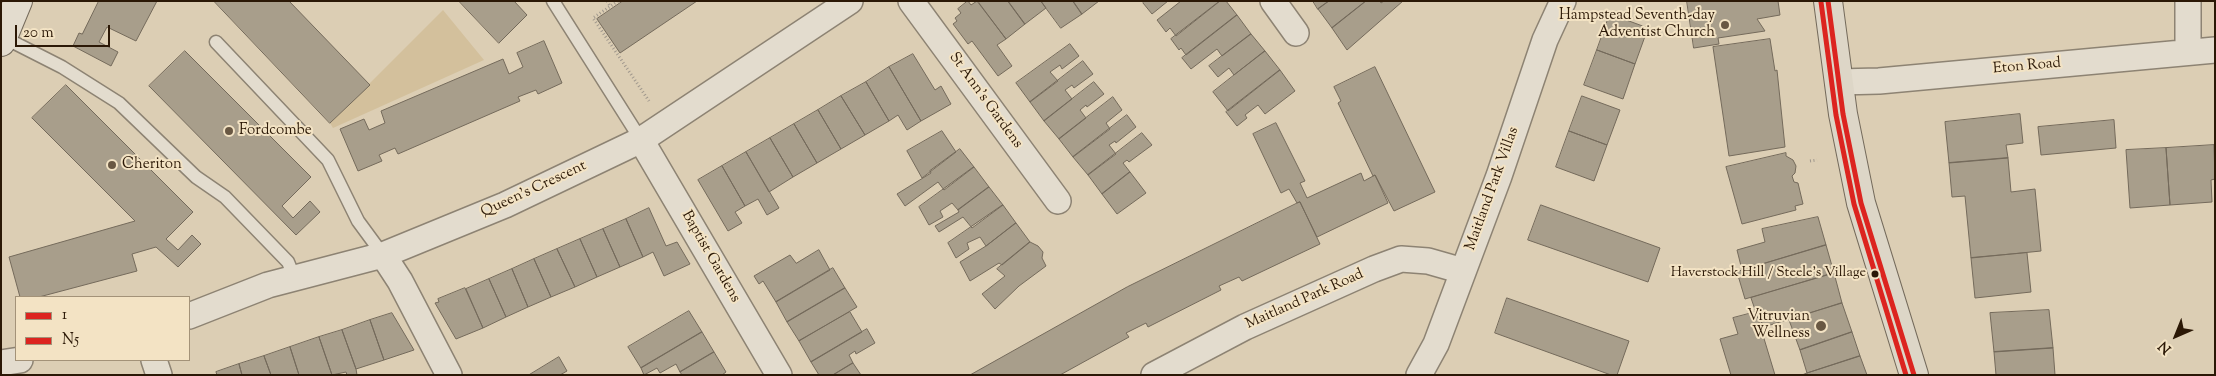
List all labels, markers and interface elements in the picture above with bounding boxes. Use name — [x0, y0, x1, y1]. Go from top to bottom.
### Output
place label: Hampstead Seventh-day Adventist Church — [1559, 7, 1715, 42]
scale bar — [18, 15, 112, 47]
marker: Hampstead Seventh-day Adventist Church — [1719, 19, 1731, 31]
text: 20 m — [23, 23, 54, 44]
street label: St Ann's Gardens — [944, 50, 1026, 152]
street label: Eton Road — [1992, 55, 2062, 79]
place label: Fordcombe — [239, 122, 312, 140]
marker: Fordcombe — [223, 125, 235, 137]
street label: Maitland Park Villas — [1462, 125, 1524, 253]
place label: Cheriton — [122, 156, 182, 174]
street label: Queen's Crescent — [478, 158, 590, 222]
marker: Cheriton — [106, 159, 118, 171]
street label: Baptist Gardens — [677, 208, 743, 306]
street label: Maitland Park Road — [1243, 266, 1367, 334]
place label: Haverstock Hill / Steele's Village — [1671, 266, 1866, 282]
marker: Haverstock Hill / Steele's Village — [1870, 269, 1880, 279]
legend — [15, 296, 190, 361]
text: 1 — [62, 305, 67, 326]
place label: Vitruvian Wellness — [1747, 308, 1810, 343]
north arrow — [2151, 311, 2201, 361]
marker: Vitruvian Wellness — [1814, 319, 1828, 333]
text: N5 — [62, 330, 79, 351]
text: N — [2155, 336, 2177, 358]

